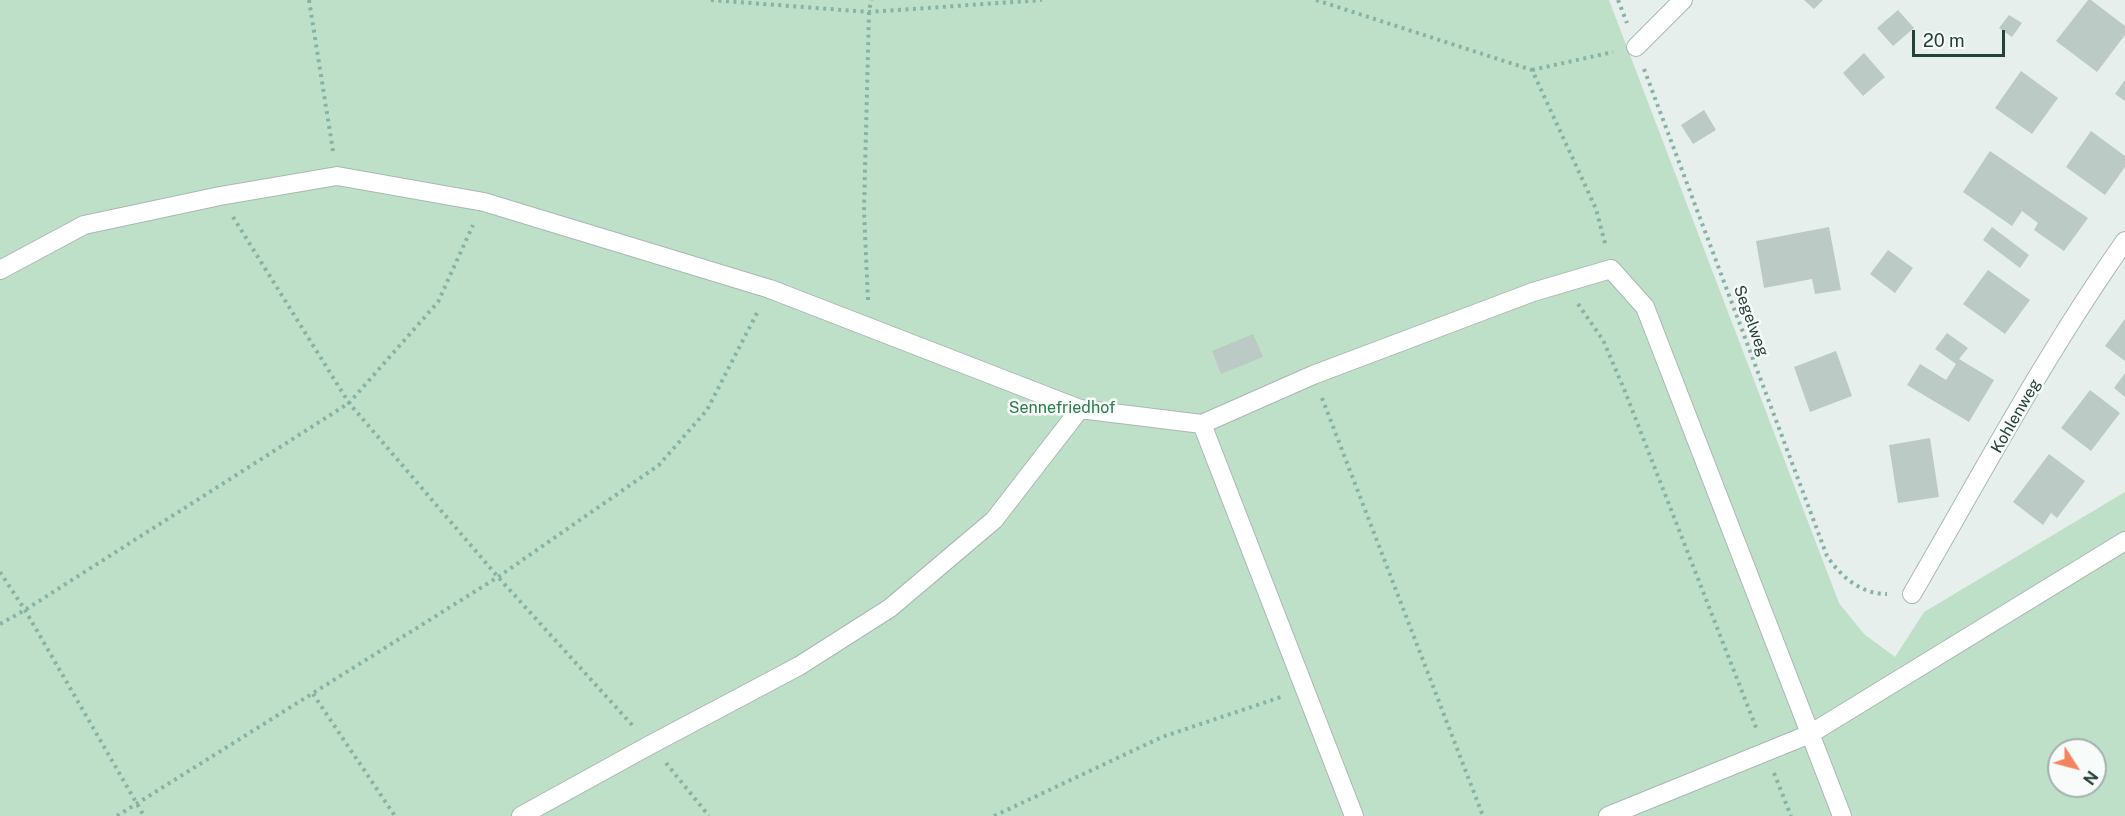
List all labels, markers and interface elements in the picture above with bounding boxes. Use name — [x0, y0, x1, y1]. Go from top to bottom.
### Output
scale bar — [1915, 18, 2008, 56]
text: 20 m — [1923, 30, 1965, 51]
street label: Segelweg — [1729, 283, 1773, 359]
street label: Kohlenweg — [1987, 375, 2045, 457]
park label: Sennefriedhof — [1009, 398, 1115, 418]
north arrow — [2047, 738, 2107, 798]
text: N — [2079, 767, 2102, 788]

